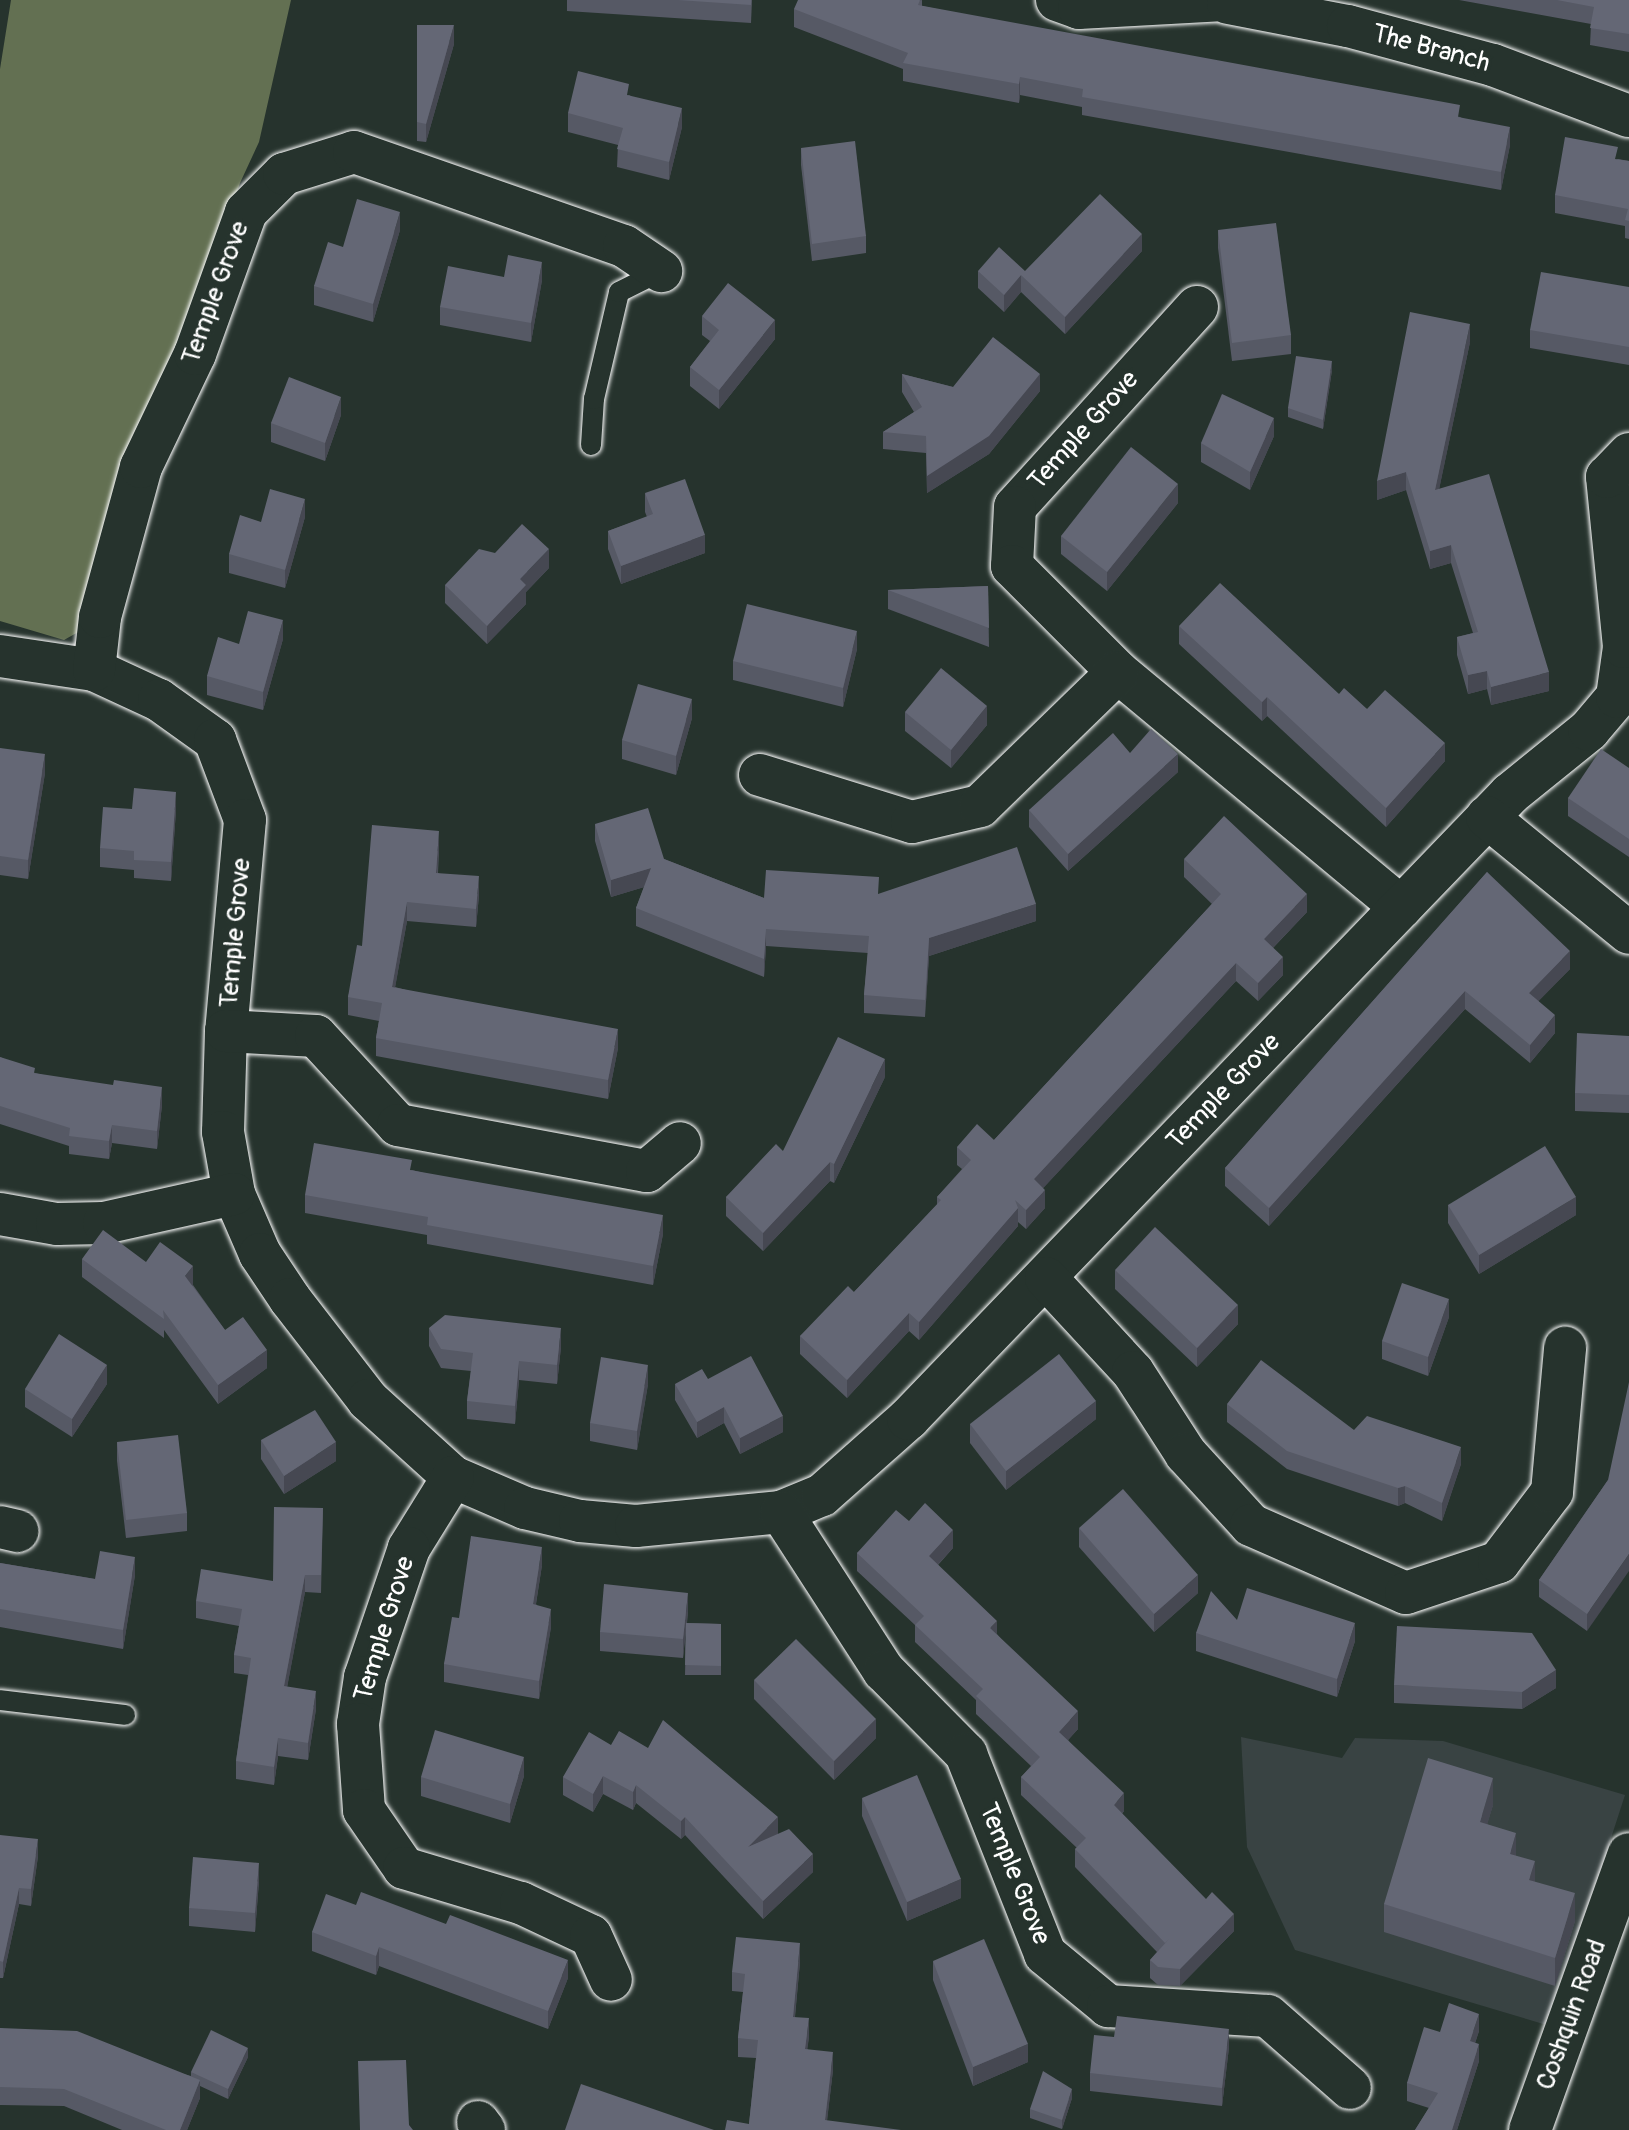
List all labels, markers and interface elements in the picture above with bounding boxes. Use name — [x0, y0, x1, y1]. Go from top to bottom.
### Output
street label: The Branch — [1369, 18, 1493, 80]
street label: Temple Grove — [176, 217, 256, 369]
street label: Temple Grove — [1022, 365, 1146, 497]
street label: Temple Grove — [214, 857, 258, 1009]
street label: Temple Grove — [1161, 1027, 1287, 1157]
street label: Temple Grove — [348, 1553, 422, 1705]
street label: Temple Grove — [971, 1799, 1057, 1949]
street label: Coshquin Road — [1530, 1936, 1614, 2094]

